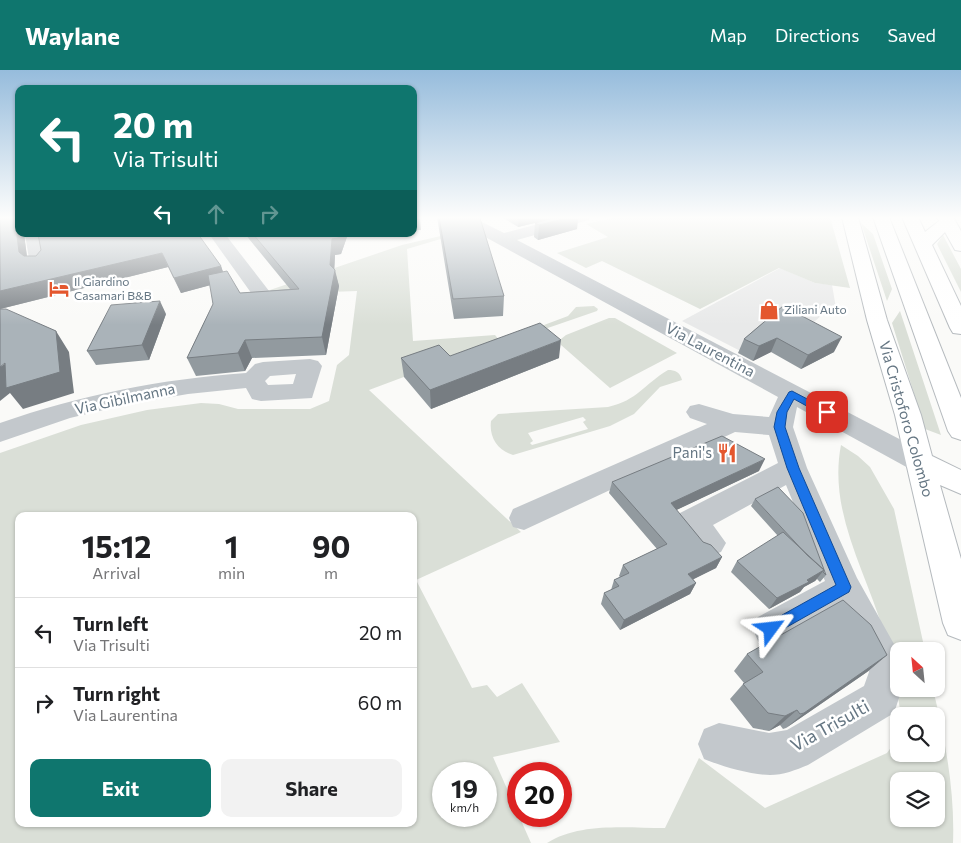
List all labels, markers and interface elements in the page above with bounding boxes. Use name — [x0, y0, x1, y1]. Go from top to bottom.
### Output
text: Waylane — [25, 21, 120, 50]
text: Map — [710, 24, 747, 46]
text: Directions — [775, 24, 859, 46]
text: Saved — [887, 24, 936, 46]
text: 20 m — [113, 102, 193, 145]
icon: left — [30, 105, 95, 170]
text: Via Trisulti — [113, 145, 219, 172]
icon: left — [149, 200, 177, 228]
icon: ahead — [202, 200, 230, 228]
icon: right — [255, 200, 283, 228]
place label: Il Giardino Casamari B&B — [74, 274, 152, 302]
hotel icon: Il Giardino Casamari B&B — [48, 278, 70, 300]
shop icon: Ziliani Auto — [758, 299, 780, 321]
place label: Ziliani Auto — [784, 302, 847, 316]
street label: Via Laurentina — [663, 318, 758, 380]
street label: Via Cristoforo Colombo — [876, 339, 938, 499]
street label: Via Gibilmanna — [73, 379, 177, 417]
pin — [806, 391, 848, 433]
icon: arrive — [813, 398, 841, 426]
restaurant icon: Pani's — [716, 442, 738, 464]
place label: Pani's — [672, 443, 712, 461]
text: 15:12 — [82, 527, 151, 564]
text: 1 — [225, 527, 238, 564]
text: 90 — [312, 527, 350, 564]
text: Arrival — [92, 563, 141, 582]
text: min — [218, 563, 245, 582]
text: m — [324, 563, 338, 582]
position arrow — [744, 602, 796, 654]
text: Turn left — [73, 612, 148, 635]
icon: left — [30, 619, 58, 647]
text: 20 m — [359, 621, 402, 644]
text: Via Trisulti — [73, 635, 150, 654]
north arrow — [890, 642, 945, 698]
map controls — [890, 642, 945, 827]
text: Turn right — [73, 682, 160, 705]
icon: right — [30, 689, 58, 717]
text: 60 m — [358, 691, 402, 714]
street label: Via Trisulti — [786, 695, 873, 756]
text: Via Laurentina — [73, 705, 178, 724]
button: search — [890, 707, 945, 762]
button: Exit — [30, 759, 211, 817]
button: Share — [221, 759, 402, 817]
speed limit sign: 20 — [507, 762, 572, 827]
button: layers — [890, 772, 945, 827]
text: 19 — [451, 773, 478, 803]
text: km/h — [450, 800, 479, 814]

